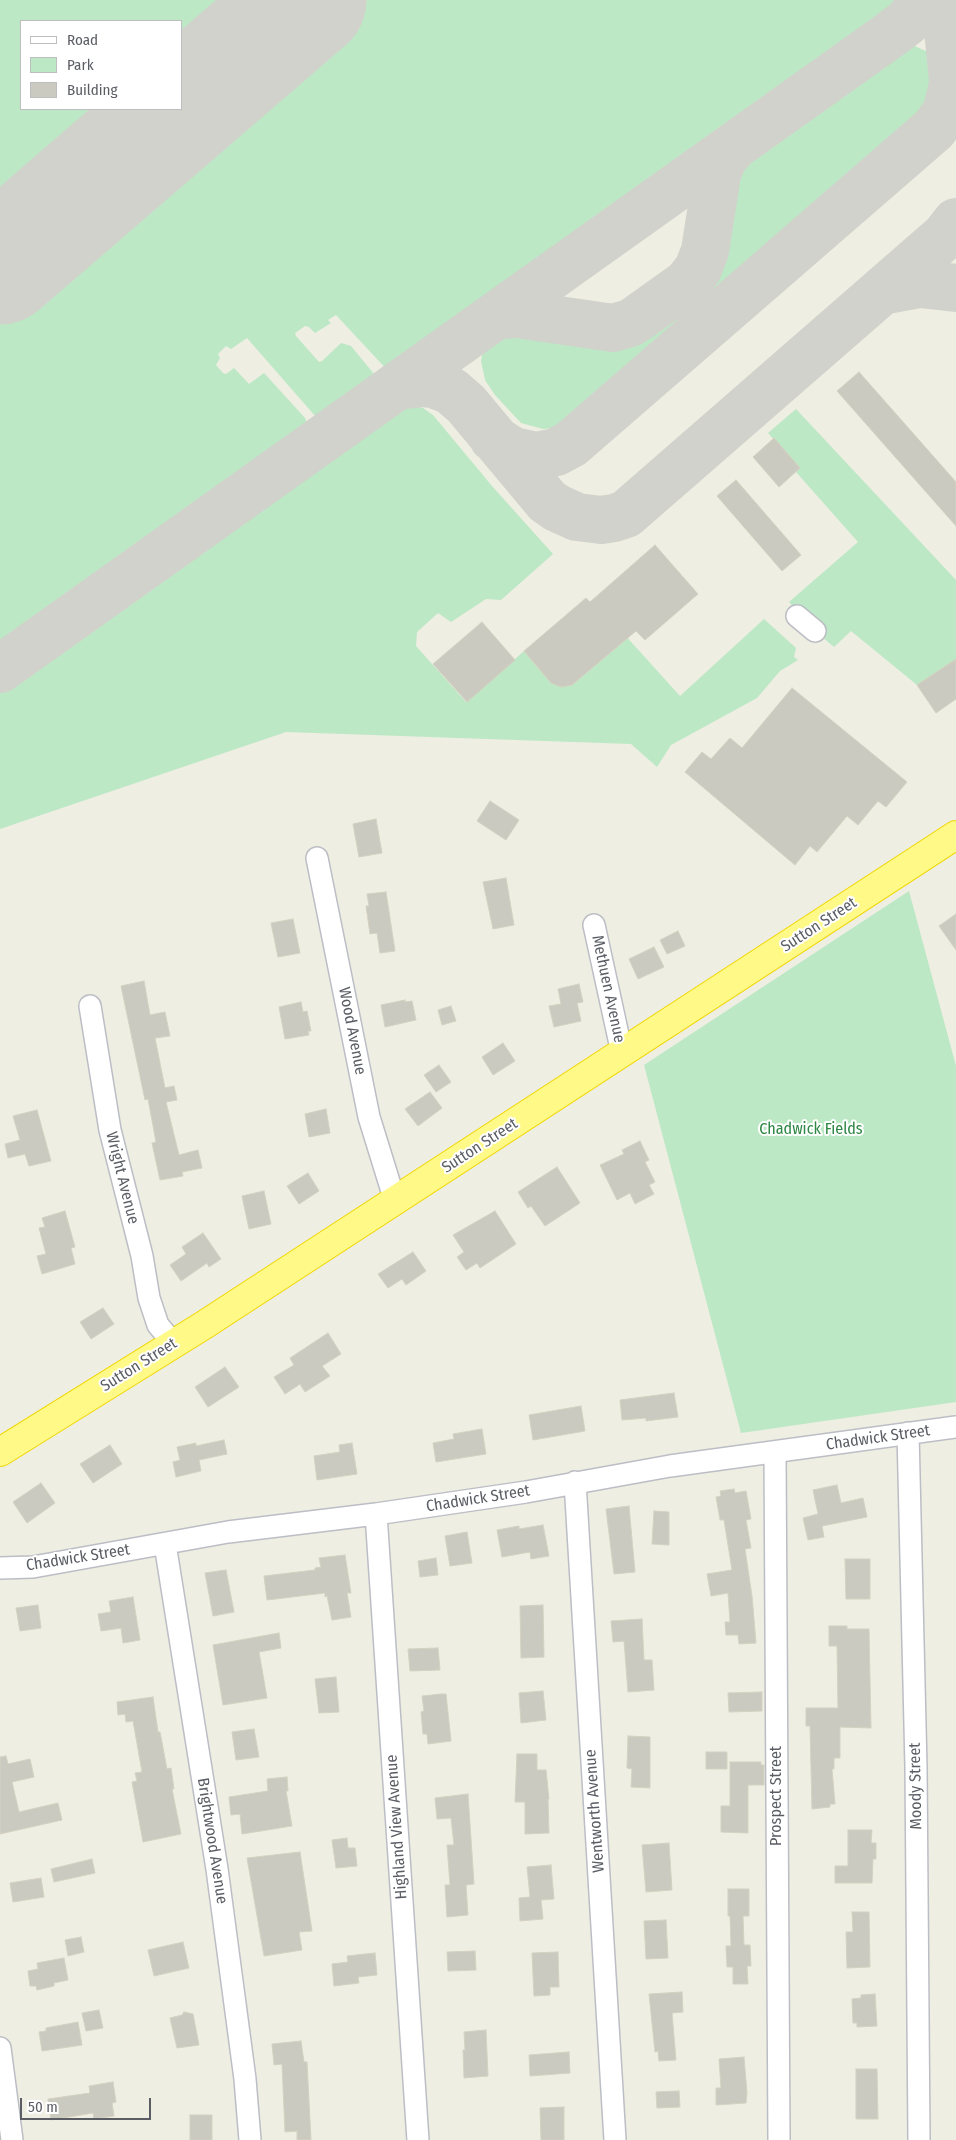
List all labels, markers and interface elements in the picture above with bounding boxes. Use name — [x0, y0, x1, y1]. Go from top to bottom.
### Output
legend — [20, 20, 182, 110]
text: Road — [67, 31, 98, 49]
text: Park — [67, 56, 94, 74]
text: Building — [67, 81, 118, 99]
street label: Sutton Street — [778, 893, 860, 957]
street label: Methuen Avenue — [587, 933, 629, 1045]
street label: Wood Avenue — [334, 985, 370, 1077]
street label: Sutton Street — [439, 1114, 521, 1178]
park label: Chadwick Fields — [759, 1120, 863, 1140]
street label: Wright Avenue — [101, 1130, 143, 1226]
street label: Sutton Street — [97, 1334, 181, 1396]
street label: Chadwick Street — [825, 1421, 931, 1455]
street label: Chadwick Street — [425, 1481, 531, 1517]
street label: Chadwick Street — [25, 1540, 131, 1576]
street label: Moody Street — [906, 1742, 926, 1830]
street label: Prospect Street — [767, 1746, 787, 1846]
street label: Wentworth Avenue — [581, 1749, 609, 1873]
street label: Highland View Avenue — [382, 1754, 412, 1900]
street label: Brightwood Avenue — [193, 1777, 231, 1905]
scale bar — [22, 2088, 154, 2120]
text: 50 m — [28, 2098, 58, 2116]

